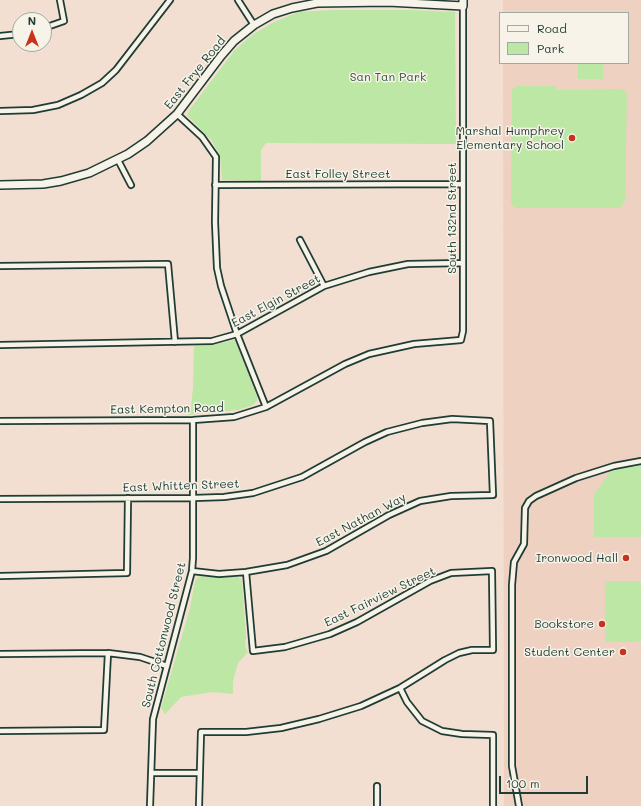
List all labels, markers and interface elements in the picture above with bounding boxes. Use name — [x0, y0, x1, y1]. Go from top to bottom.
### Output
north arrow — [12, 12, 52, 52]
legend — [499, 12, 629, 64]
text: N — [28, 13, 36, 28]
text: Road — [537, 20, 567, 36]
street label: East Frye Road — [161, 34, 229, 112]
text: Park — [537, 40, 564, 56]
park label: San Tan Park — [350, 70, 426, 84]
place label: Marshal Humphrey Elementary School — [455, 124, 564, 152]
marker: Marshal Humphrey Elementary School — [567, 133, 577, 143]
street label: South 132nd Street — [445, 162, 459, 274]
street label: East Folley Street — [286, 167, 390, 181]
street label: East Elgin Street — [229, 272, 323, 330]
street label: East Kempton Road — [110, 401, 224, 417]
street label: East Whitten Street — [122, 477, 240, 495]
street label: East Nathan Way — [314, 490, 408, 550]
place label: Ironwood Hall — [536, 551, 618, 565]
marker: Ironwood Hall — [621, 553, 631, 563]
street label: South Cottonwood Street — [139, 561, 189, 709]
street label: East Fairview Street — [322, 564, 438, 630]
place label: Bookstore — [534, 617, 594, 631]
marker: Bookstore — [597, 619, 607, 629]
place label: Student Center — [524, 645, 615, 659]
marker: Student Center — [618, 647, 628, 657]
scale bar — [501, 768, 590, 794]
text: 100 m — [506, 775, 540, 791]

